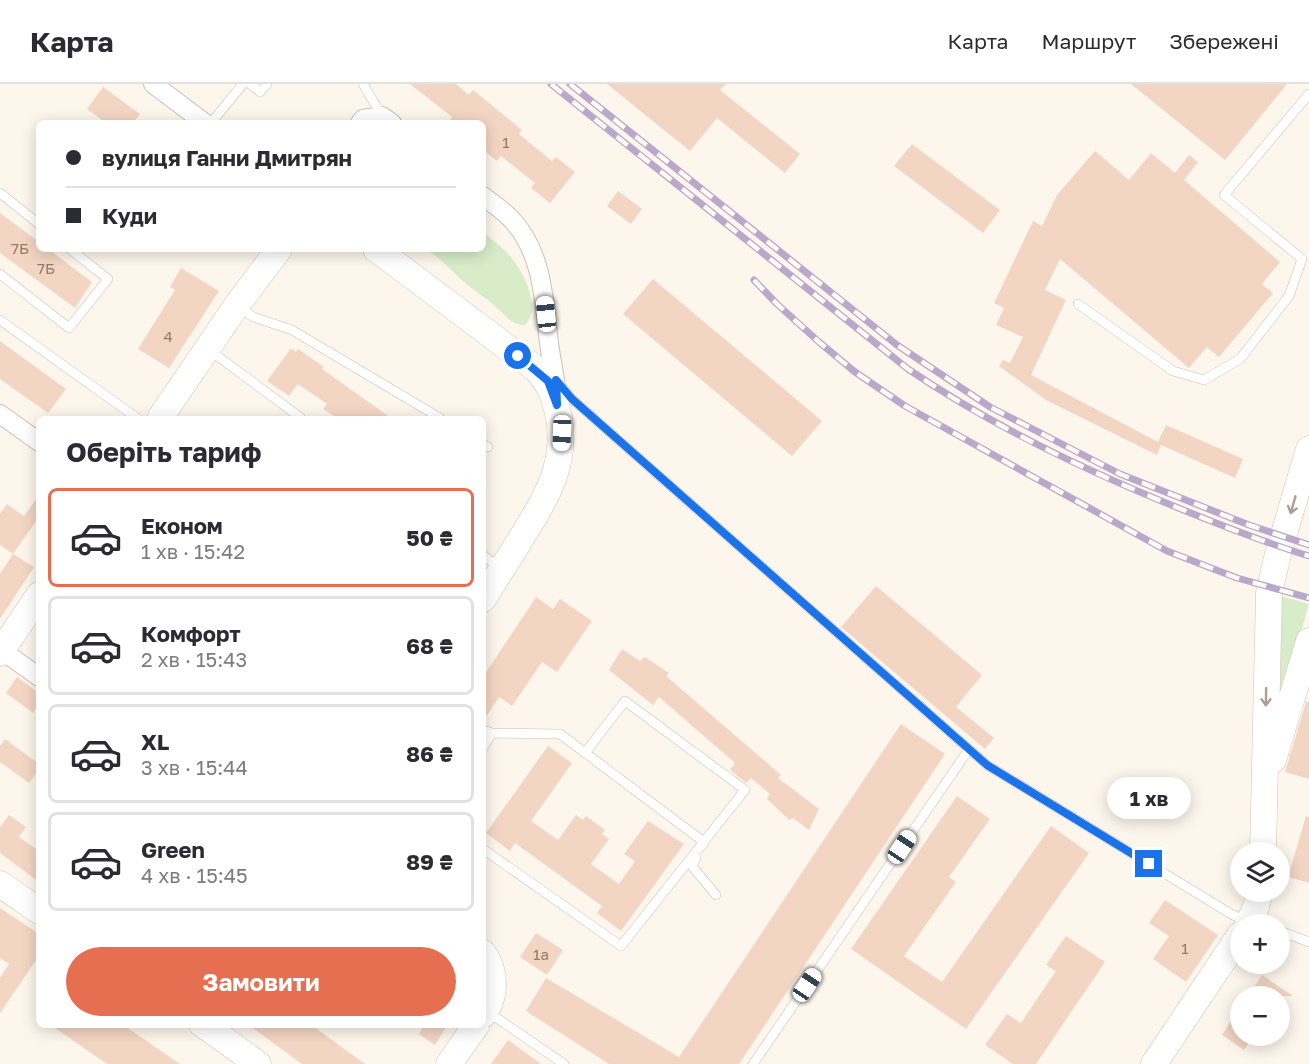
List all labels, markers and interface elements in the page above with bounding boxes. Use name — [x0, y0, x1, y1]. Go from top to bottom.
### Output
text: Карта — [30, 25, 114, 58]
text: Карта — [948, 28, 1008, 54]
text: Маршрут — [1041, 28, 1136, 54]
text: Збережені — [1169, 28, 1279, 54]
house number: 1 — [502, 133, 510, 151]
text: вулиця Ганни Дмитрян — [102, 144, 352, 171]
text: Куди — [102, 202, 157, 229]
house number: 7Б — [11, 239, 29, 257]
house number: 7Б — [37, 259, 55, 277]
car — [535, 295, 557, 333]
house number: 4 — [163, 327, 173, 345]
route start — [504, 342, 531, 369]
car — [552, 415, 572, 451]
text: Оберіть тариф — [66, 436, 262, 468]
one-way arrow — [1287, 495, 1298, 514]
icon: car — [69, 511, 123, 565]
text: Економ — [141, 512, 223, 539]
text: 50 ₴ — [406, 524, 453, 551]
text: 1 хв · 15:42 — [141, 539, 245, 563]
icon: car — [69, 619, 123, 673]
text: Комфорт — [141, 620, 241, 647]
text: 68 ₴ — [406, 632, 453, 659]
text: 2 хв · 15:43 — [141, 647, 247, 671]
one-way arrow — [1260, 687, 1272, 707]
icon: car — [69, 727, 123, 781]
text: XL — [141, 728, 169, 755]
text: 86 ₴ — [406, 740, 453, 767]
text: 3 хв · 15:44 — [141, 755, 248, 779]
callout: 1 хв — [1107, 777, 1191, 819]
text: 1 хв — [1130, 786, 1168, 810]
car — [884, 827, 920, 867]
icon: car — [69, 835, 123, 889]
text: Green — [141, 836, 205, 863]
map controls — [1230, 842, 1290, 1046]
button: layers — [1230, 842, 1290, 902]
text: 89 ₴ — [406, 848, 453, 875]
route end — [1135, 850, 1162, 877]
text: 4 хв · 15:45 — [141, 863, 248, 887]
button: + — [1230, 914, 1290, 974]
house number: 1 — [1181, 939, 1189, 957]
house number: 1а — [533, 945, 549, 963]
button: Замовити — [66, 947, 456, 1016]
car — [789, 965, 825, 1005]
button: − — [1230, 986, 1290, 1046]

